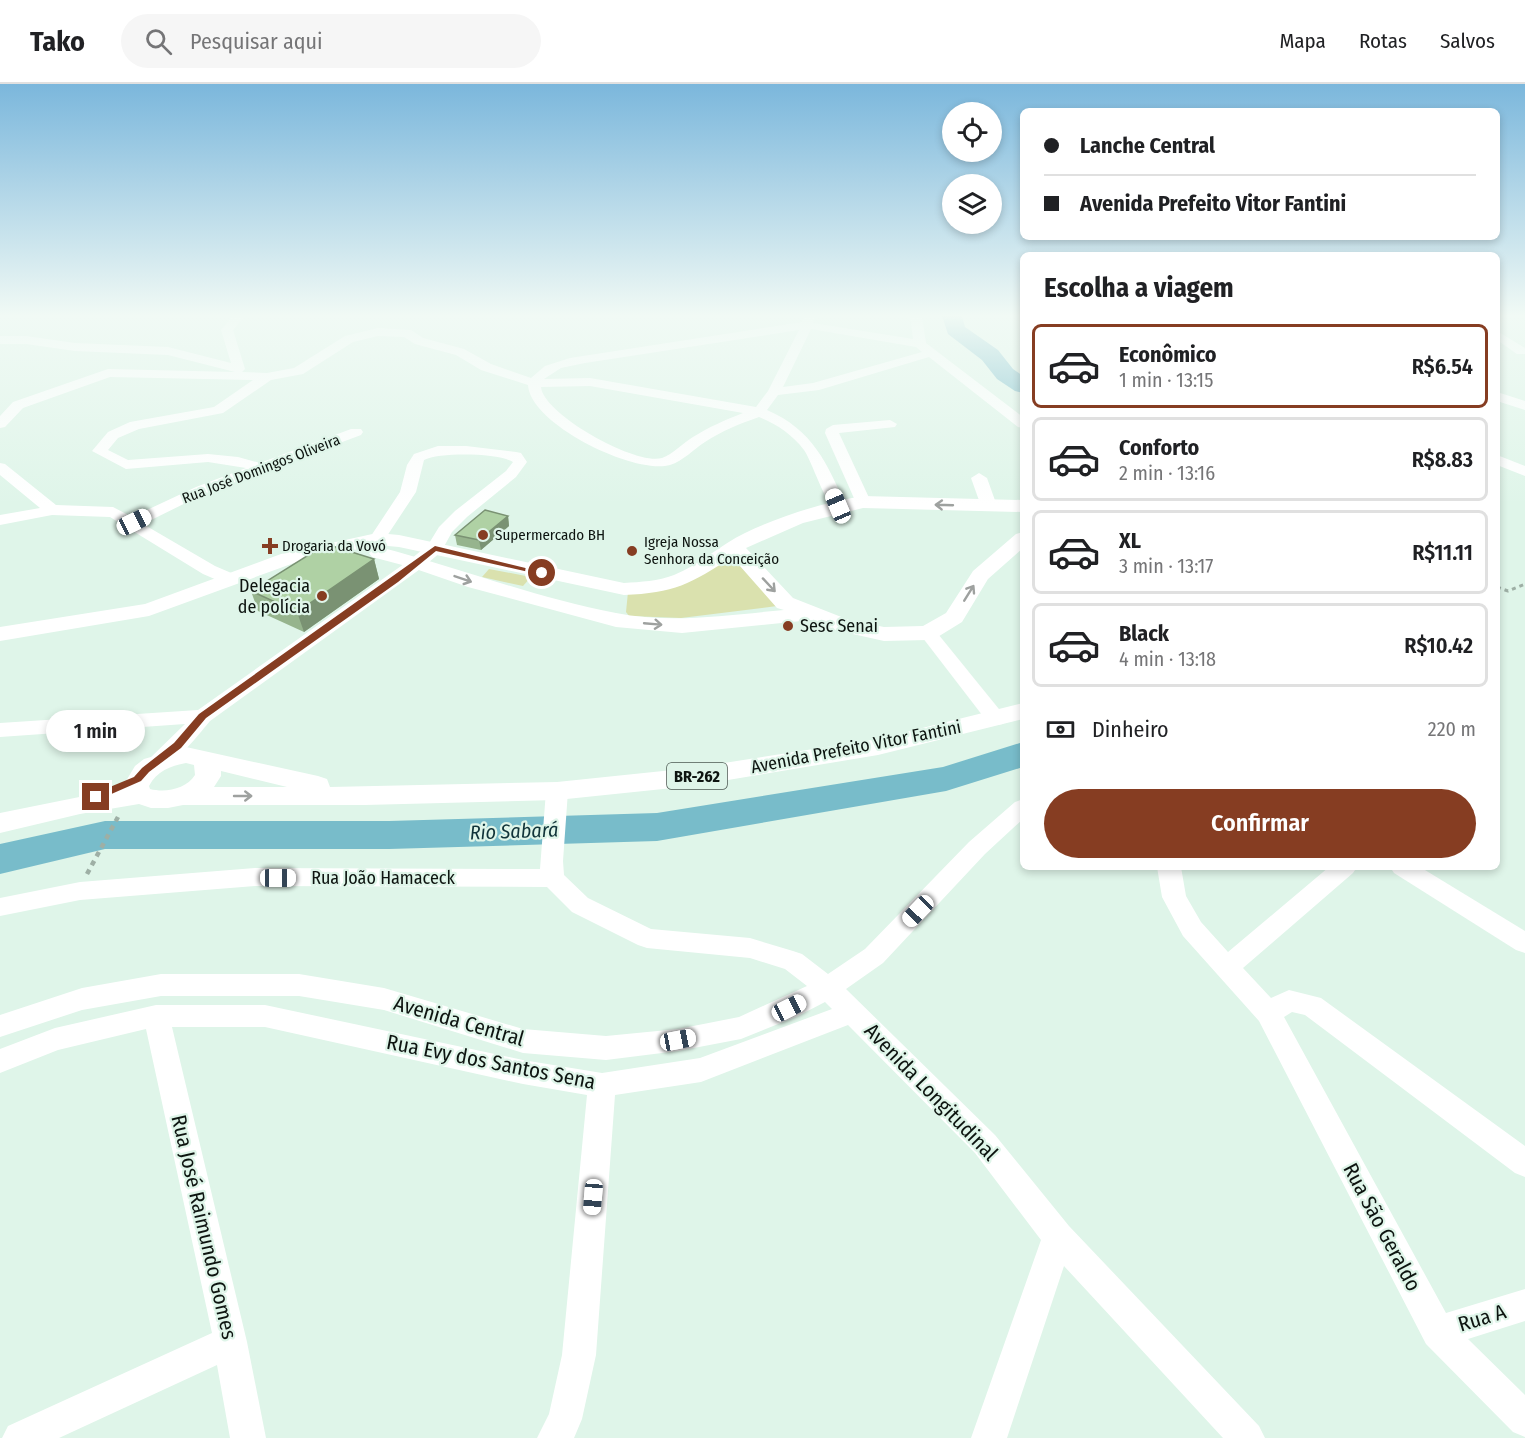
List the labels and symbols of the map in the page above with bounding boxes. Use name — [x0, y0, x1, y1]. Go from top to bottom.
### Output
street label: Rua José Domingos Oliveira — [179, 431, 343, 507]
car — [823, 486, 853, 526]
one-way arrow — [934, 499, 954, 510]
car — [114, 506, 154, 538]
place label: Supermercado BH — [495, 526, 605, 544]
marker: Supermercado BH — [476, 528, 490, 542]
place label: Igreja Nossa Senhora da Conceição — [644, 533, 779, 568]
place label: Drogaria da Vovó — [282, 537, 386, 555]
marker: Drogaria da Vovó — [263, 539, 277, 553]
marker: Igreja Nossa Senhora da Conceição — [625, 544, 639, 558]
route start — [528, 559, 555, 586]
place label: Delegacia de polícia — [238, 575, 310, 618]
one-way arrow — [453, 575, 472, 586]
one-way arrow — [762, 577, 776, 592]
one-way arrow — [963, 585, 975, 602]
marker: Delegacia de polícia — [315, 589, 329, 603]
place label: Sesc Senai — [800, 615, 878, 637]
one-way arrow — [642, 619, 662, 630]
marker: Sesc Senai — [781, 619, 795, 633]
callout: 1 min — [46, 710, 146, 752]
street label: Avenida Prefeito Vitor Fantini — [749, 716, 963, 778]
road number: BR-262 — [667, 763, 727, 789]
route end — [82, 783, 109, 810]
one-way arrow — [232, 790, 252, 802]
water label: Rio Sabará — [469, 817, 559, 845]
street label: Rua João Hamaceck — [311, 867, 455, 889]
car — [260, 869, 296, 887]
car — [899, 892, 937, 930]
street label: Avenida Central — [391, 990, 528, 1052]
car — [769, 992, 809, 1024]
street label: Avenida Longitudinal — [859, 1018, 1003, 1166]
car — [659, 1028, 697, 1052]
street label: Rua Evy dos Santos Sena — [384, 1029, 598, 1095]
street label: Rua José Raimundo Gomes — [166, 1112, 242, 1342]
street label: Rua São Geraldo — [1337, 1159, 1427, 1295]
car — [582, 1178, 604, 1216]
street label: Rua A — [1455, 1298, 1509, 1338]

